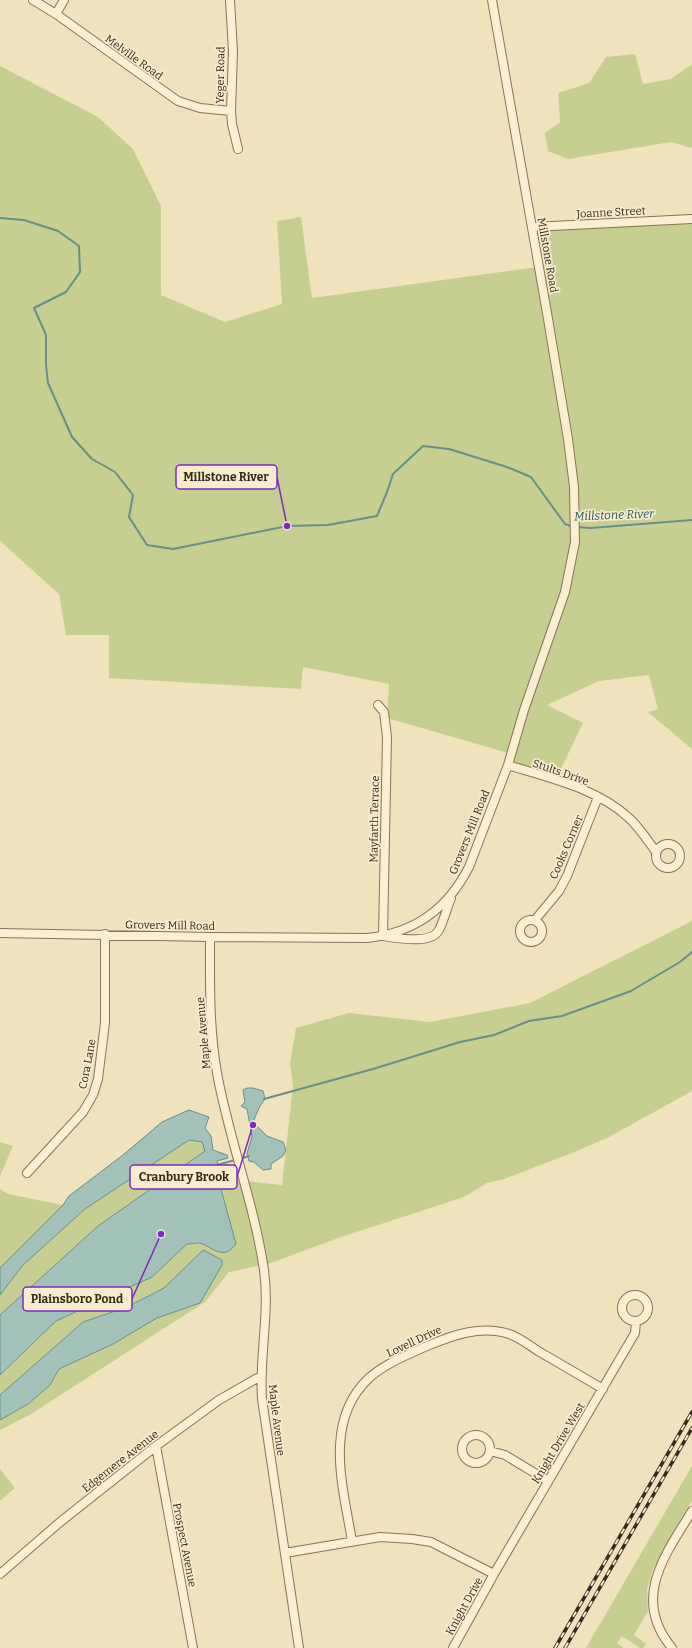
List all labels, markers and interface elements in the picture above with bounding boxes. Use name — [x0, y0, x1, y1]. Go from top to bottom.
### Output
street label: Melville Road — [102, 32, 165, 83]
street label: Yeger Road — [214, 46, 228, 104]
street label: Joanne Street — [575, 204, 646, 221]
street label: Millstone Road — [535, 217, 561, 294]
callout: Millstone River — [176, 465, 277, 489]
text: Millstone River — [183, 470, 269, 484]
water label: Millstone River — [574, 507, 655, 523]
street label: Stults Drive — [531, 757, 591, 788]
street label: Mayfarth Terrace — [367, 775, 382, 863]
street label: Grovers Mill Road — [447, 788, 493, 876]
street label: Cooks Corner — [547, 813, 586, 881]
street label: Grovers Mill Road — [125, 918, 216, 933]
street label: Maple Avenue — [194, 996, 213, 1070]
street label: Cora Lane — [76, 1038, 99, 1090]
callout: Cranbury Brook — [130, 1165, 237, 1189]
text: Cranbury Brook — [139, 1170, 230, 1184]
callout: Plainsboro Pond — [23, 1287, 132, 1311]
text: Plainsboro Pond — [31, 1292, 124, 1306]
street label: Lovell Drive — [385, 1323, 444, 1360]
street label: Maple Avenue — [266, 1383, 287, 1457]
street label: Knight Drive West — [529, 1401, 588, 1486]
street label: Edgemere Avenue — [80, 1428, 161, 1495]
street label: Prospect Avenue — [170, 1502, 199, 1588]
street label: Knight Drive — [443, 1575, 486, 1637]

